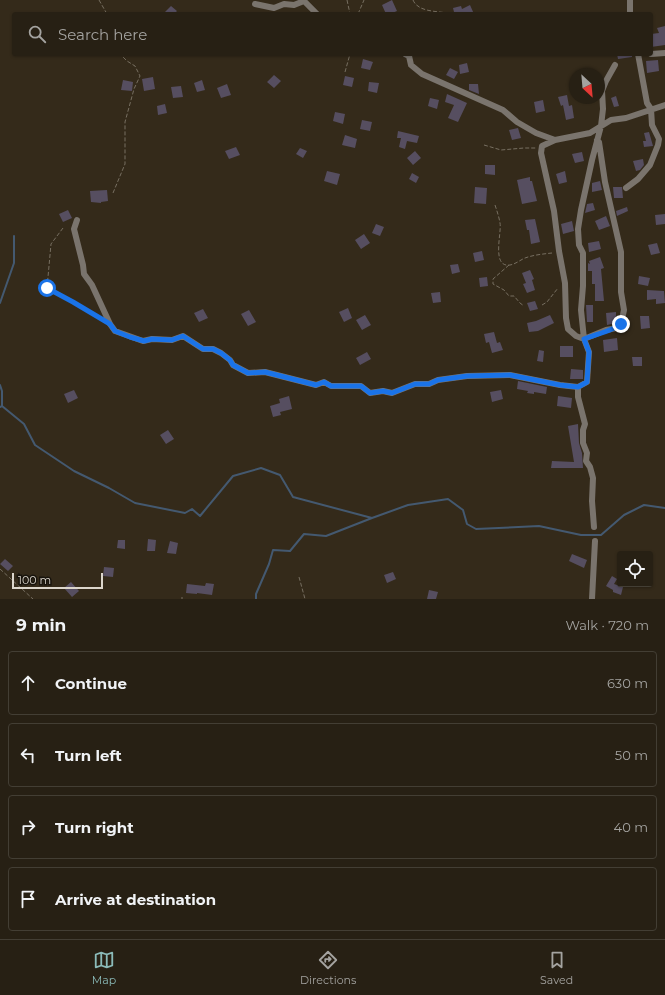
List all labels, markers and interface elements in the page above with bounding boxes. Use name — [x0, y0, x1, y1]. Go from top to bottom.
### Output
search box — [12, 12, 653, 56]
icon: search — [26, 23, 48, 45]
text: Search here — [58, 25, 147, 44]
north arrow — [569, 68, 605, 104]
route start — [38, 279, 56, 297]
route end — [612, 315, 630, 333]
map controls — [617, 551, 653, 587]
button: locate — [617, 551, 653, 587]
scale bar — [12, 571, 103, 590]
text: 100 m — [18, 573, 51, 587]
text: 9 min — [16, 615, 66, 635]
text: Walk · 720 m — [565, 617, 649, 633]
icon: ahead — [17, 672, 39, 694]
text: Continue — [55, 674, 127, 693]
text: 630 m — [607, 675, 648, 691]
icon: left — [17, 744, 39, 766]
text: Turn left — [55, 746, 122, 765]
text: 50 m — [615, 747, 648, 763]
icon: right — [17, 816, 39, 838]
text: Turn right — [55, 818, 134, 837]
text: 40 m — [614, 819, 648, 835]
icon: arrive — [17, 888, 39, 910]
text: Arrive at destination — [55, 890, 216, 909]
tab: Map — [92, 949, 116, 987]
tab: Directions — [300, 949, 356, 987]
tab: Saved — [540, 949, 573, 987]

